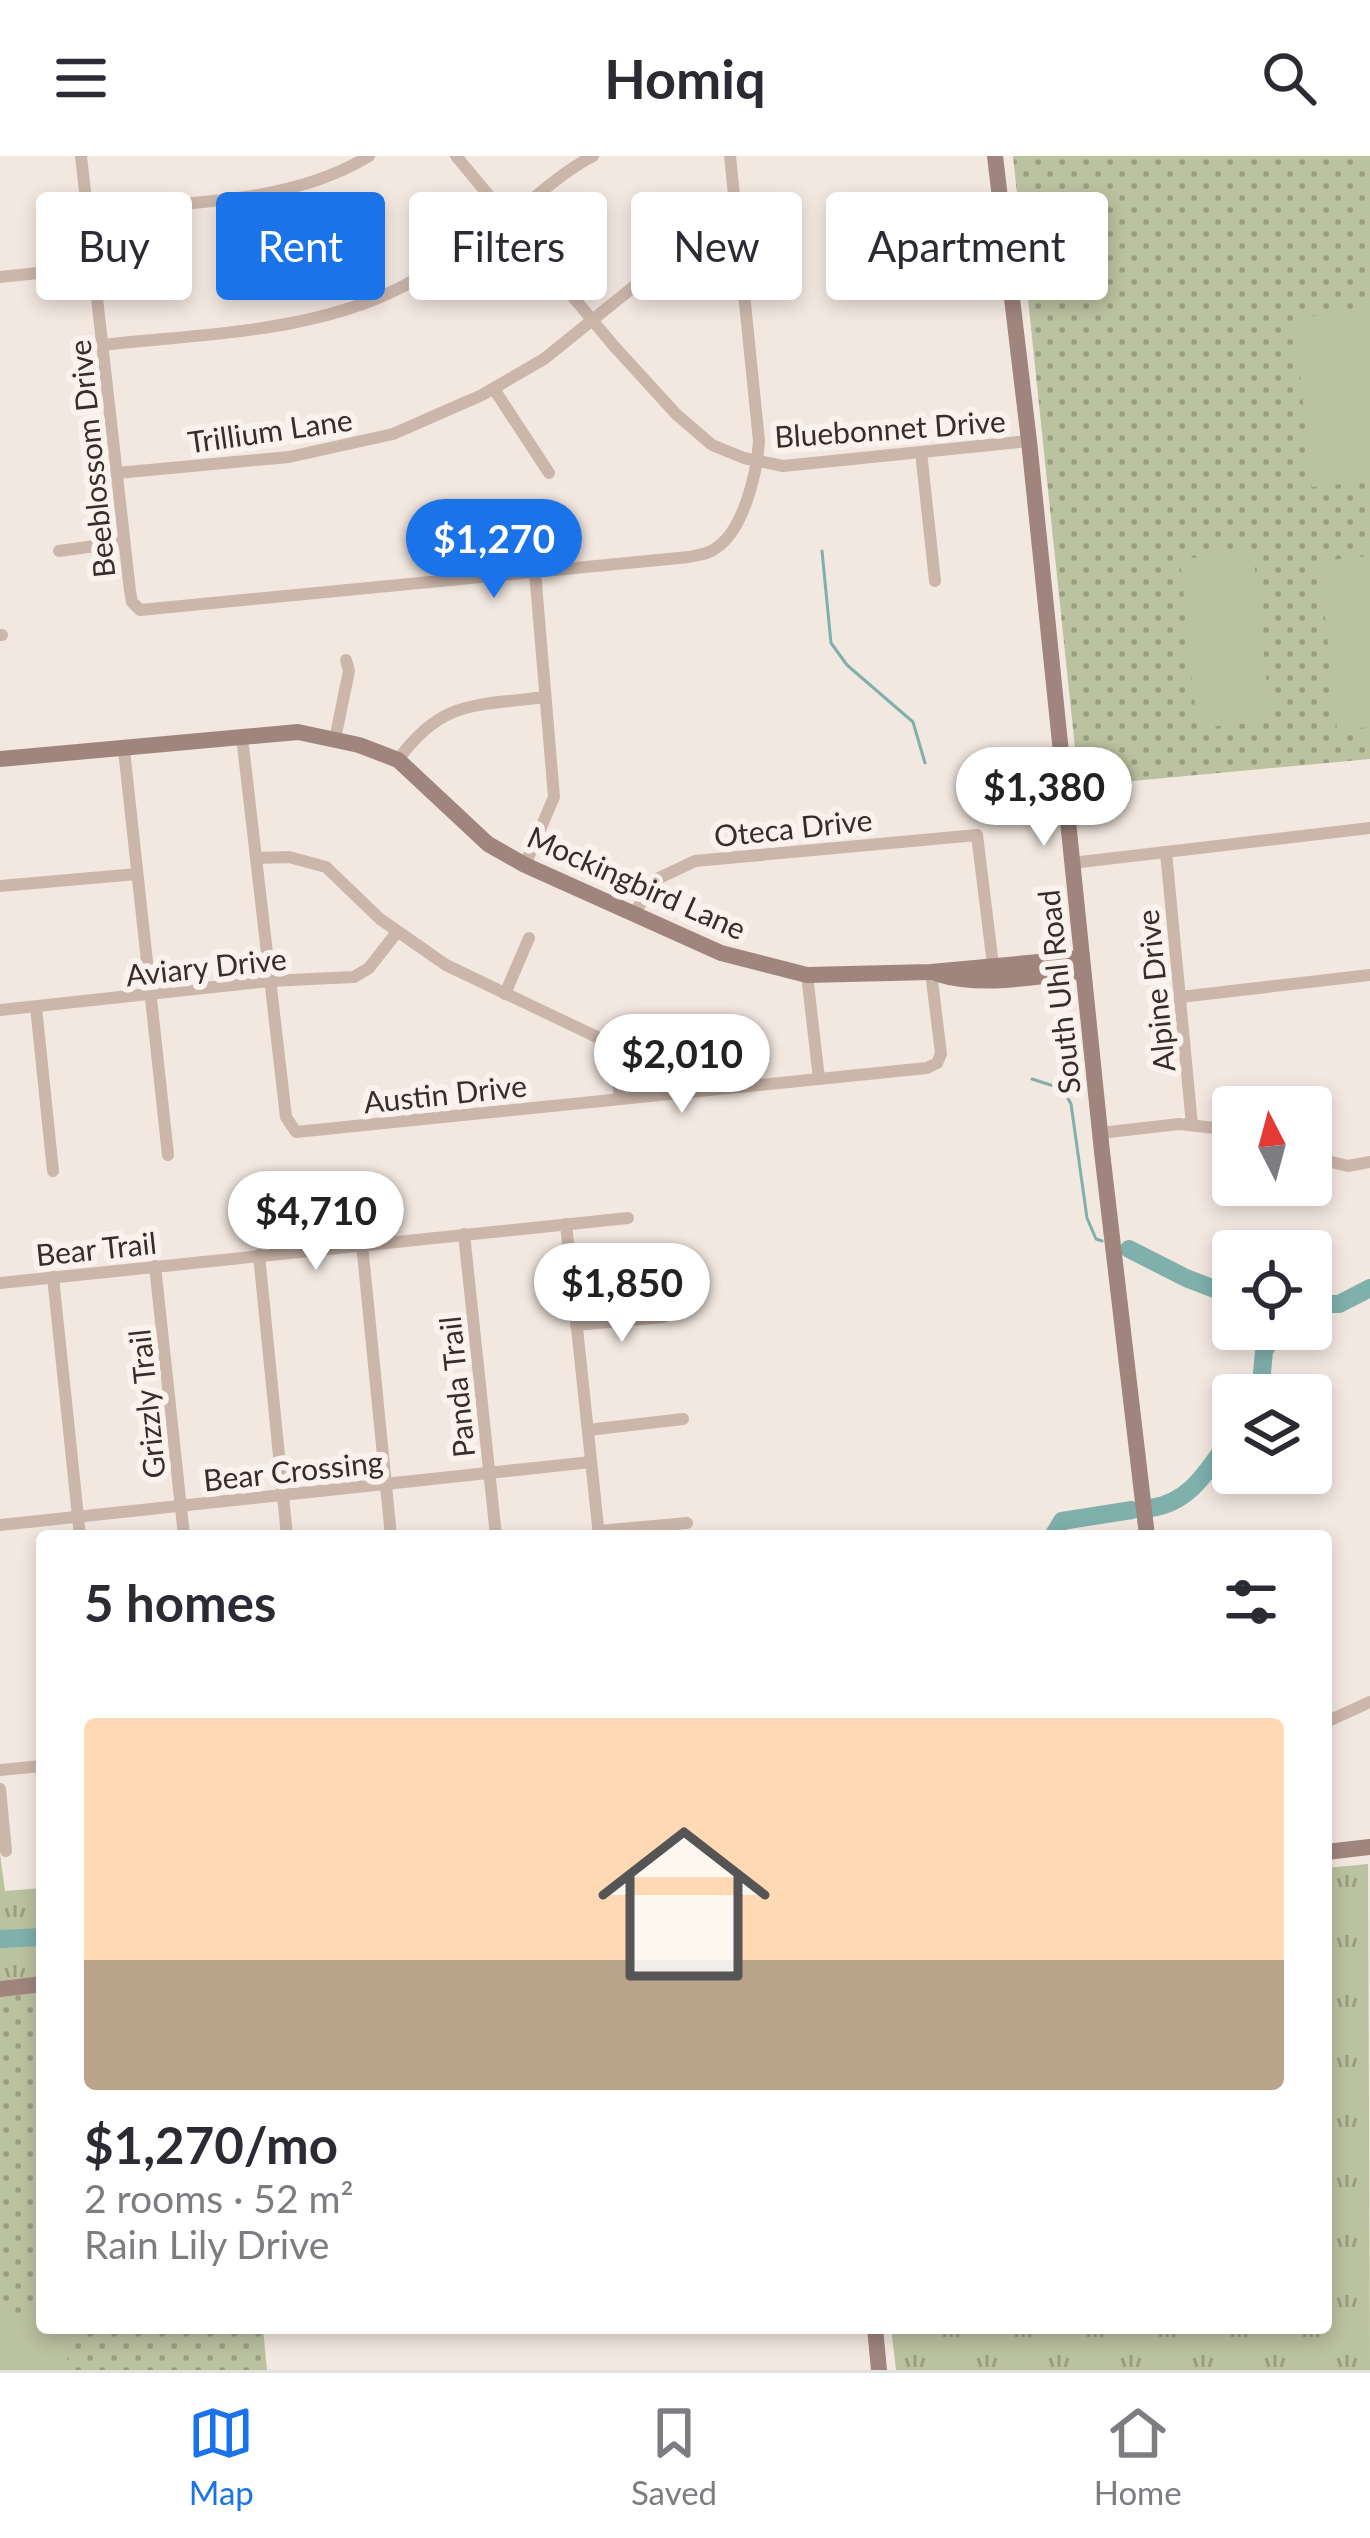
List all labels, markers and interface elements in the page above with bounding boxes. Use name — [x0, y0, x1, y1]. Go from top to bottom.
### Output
icon: menu — [48, 45, 114, 111]
icon: search — [1256, 45, 1322, 111]
text: Homiq — [604, 46, 766, 111]
chip: Buy — [36, 192, 192, 300]
chip: Rent — [216, 192, 385, 300]
chip: Filters — [409, 192, 607, 300]
chip: New — [631, 192, 802, 300]
chip: Apartment — [826, 192, 1108, 300]
street label: Beeblossom Drive — [61, 338, 121, 580]
street label: Trillium Lane — [185, 401, 355, 459]
street label: Bluebonnet Drive — [773, 402, 1007, 454]
pin: $1,270 — [396, 499, 592, 601]
text: $1,270 — [433, 515, 555, 561]
pin: $1,380 — [946, 747, 1142, 849]
text: $1,380 — [983, 763, 1105, 809]
street label: Oteca Drive — [712, 801, 874, 853]
street label: Mockingbird Lane — [522, 818, 752, 946]
street label: South Uhl Road — [1029, 888, 1087, 1096]
street label: Alpine Drive — [1129, 908, 1181, 1074]
street label: Aviary Drive — [124, 940, 288, 992]
pin: $2,010 — [584, 1014, 780, 1116]
text: $2,010 — [621, 1030, 743, 1076]
street label: Austin Drive — [362, 1067, 528, 1119]
north arrow — [1212, 1086, 1332, 1206]
map controls — [1212, 1086, 1332, 1494]
pin: $4,710 — [218, 1171, 414, 1273]
text: $4,710 — [255, 1187, 377, 1233]
street label: Bear Trail — [34, 1224, 158, 1272]
button: locate — [1212, 1230, 1332, 1350]
pin: $1,850 — [524, 1243, 720, 1345]
text: $1,850 — [561, 1259, 683, 1305]
street label: Panda Trail — [431, 1315, 481, 1459]
street label: Grizzly Trail — [120, 1328, 172, 1480]
button: layers — [1212, 1374, 1332, 1494]
street label: Bear Crossing — [201, 1443, 385, 1497]
icon: filters — [1218, 1569, 1284, 1635]
text: 5 homes — [84, 1572, 276, 1633]
icon: home — [576, 1796, 792, 2012]
text: $1,270/mo — [84, 2114, 338, 2175]
text: 2 rooms · 52 m² — [84, 2175, 354, 2221]
text: Rain Lily Drive — [84, 2221, 329, 2267]
tab: Map — [188, 2400, 254, 2512]
tab: Saved — [631, 2400, 717, 2512]
tab: Home — [1094, 2400, 1182, 2512]

